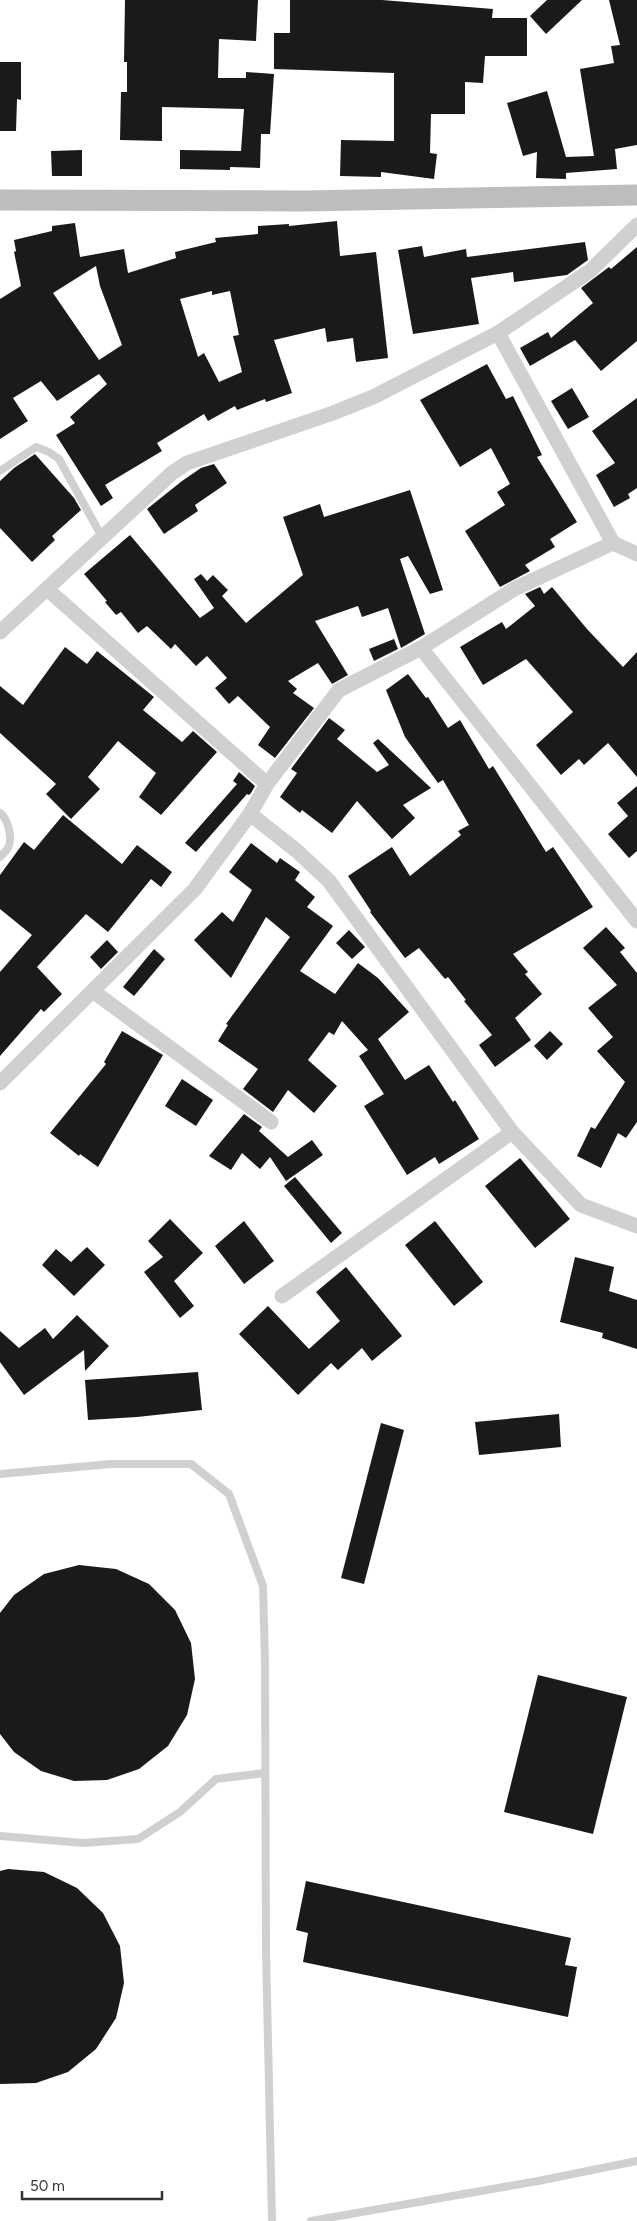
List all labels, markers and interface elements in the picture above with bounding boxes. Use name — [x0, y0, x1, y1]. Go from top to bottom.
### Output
scale bar — [22, 2168, 162, 2200]
text: 50 m — [30, 2177, 65, 2195]

